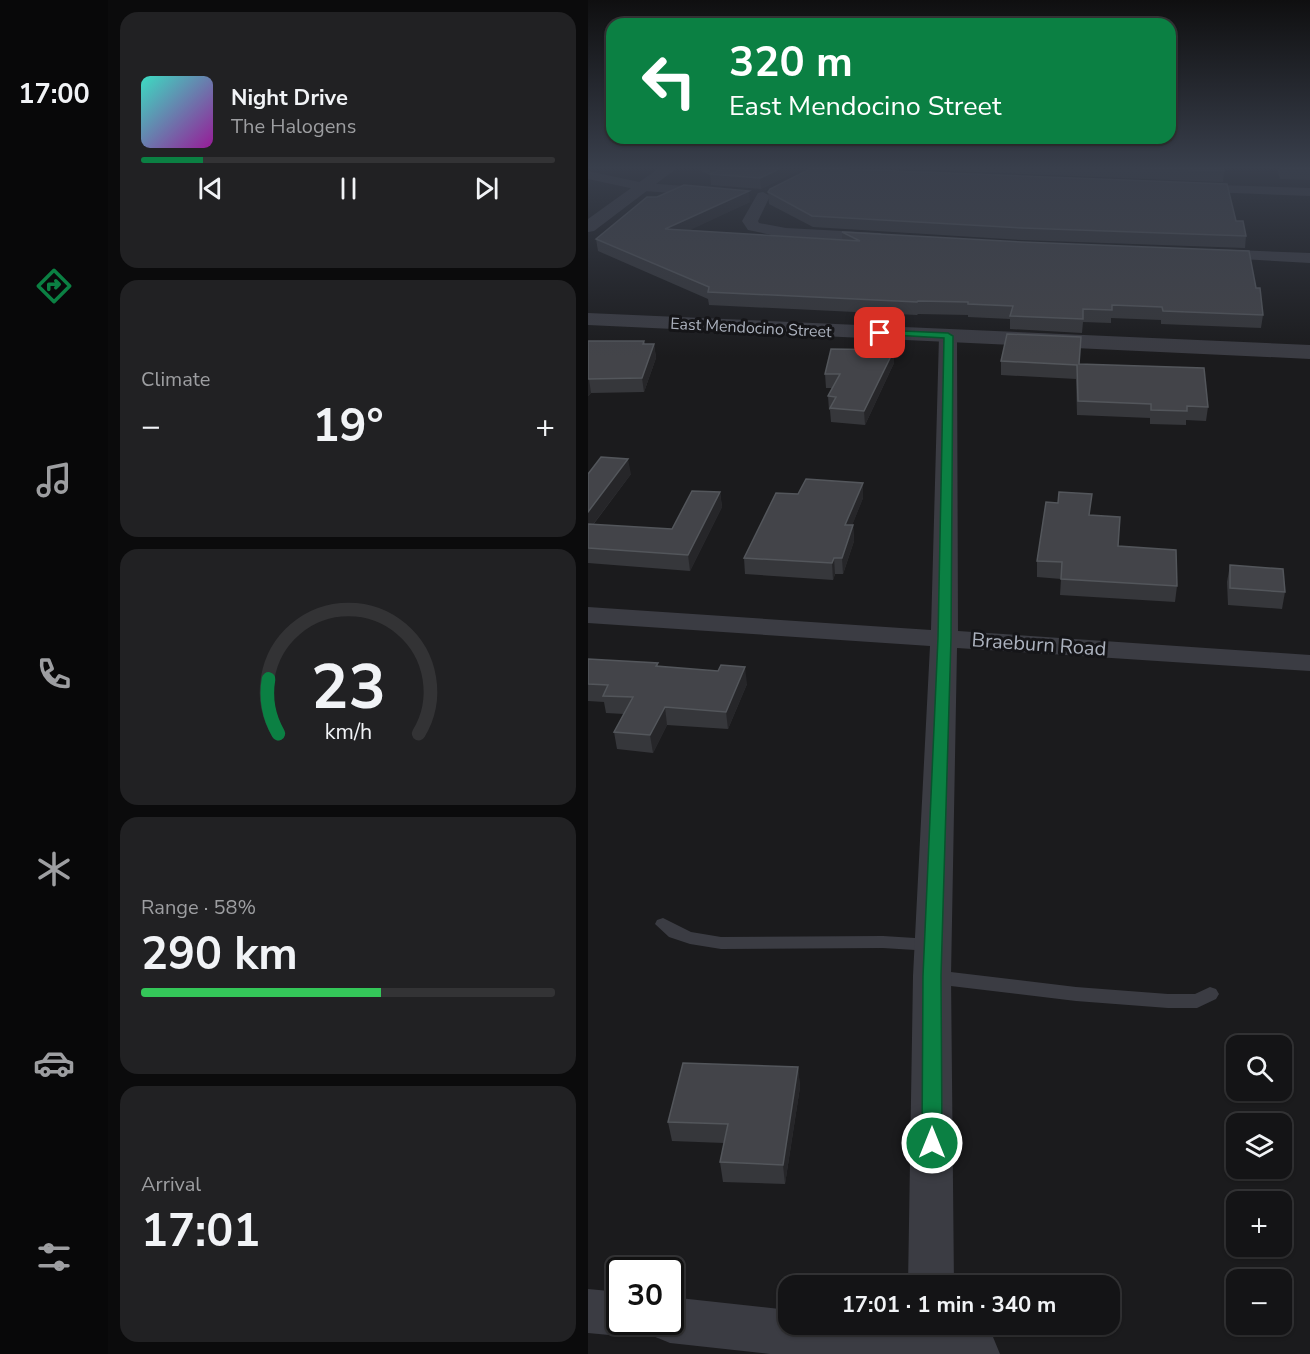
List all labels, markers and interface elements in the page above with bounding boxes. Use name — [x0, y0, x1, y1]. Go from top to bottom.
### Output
text: 320 m — [729, 34, 853, 91]
icon: left — [630, 42, 708, 120]
text: 17:00 — [18, 76, 90, 113]
text: Night Drive — [231, 83, 348, 113]
text: East Mendocino Street — [729, 88, 1001, 125]
text: The Halogens — [231, 113, 356, 140]
icon: previous — [194, 172, 227, 205]
icon: pause — [332, 172, 365, 205]
icon: next — [470, 172, 503, 205]
icon: directions — [33, 265, 75, 307]
pin — [854, 307, 905, 358]
street label: East Mendocino Street — [670, 313, 833, 343]
icon: arrive — [863, 316, 896, 349]
text: Climate — [141, 366, 210, 393]
text: 19° — [312, 396, 384, 457]
text: − — [141, 404, 161, 449]
text: + — [535, 404, 555, 449]
icon: music — [33, 459, 75, 501]
street label: Braeburn Road — [971, 626, 1107, 663]
text: 23 — [311, 645, 385, 730]
icon: phone — [33, 653, 75, 695]
text: km/h — [324, 717, 372, 747]
icon: climate — [33, 848, 75, 890]
text: Range · 58% — [141, 894, 256, 921]
text: 290 km — [141, 924, 298, 985]
map controls — [1226, 1035, 1292, 1335]
button: search — [1226, 1035, 1292, 1101]
icon: car — [33, 1042, 75, 1084]
position arrow — [900, 1111, 964, 1175]
button: layers — [1226, 1113, 1292, 1179]
text: Arrival — [141, 1171, 201, 1198]
button: + — [1226, 1191, 1292, 1257]
text: 17:01 — [141, 1201, 260, 1262]
icon: filters — [33, 1236, 75, 1278]
speed limit sign: 30 — [606, 1257, 684, 1335]
button: − — [1226, 1269, 1292, 1335]
text: 17:01 · 1 min · 340 m — [842, 1290, 1056, 1320]

